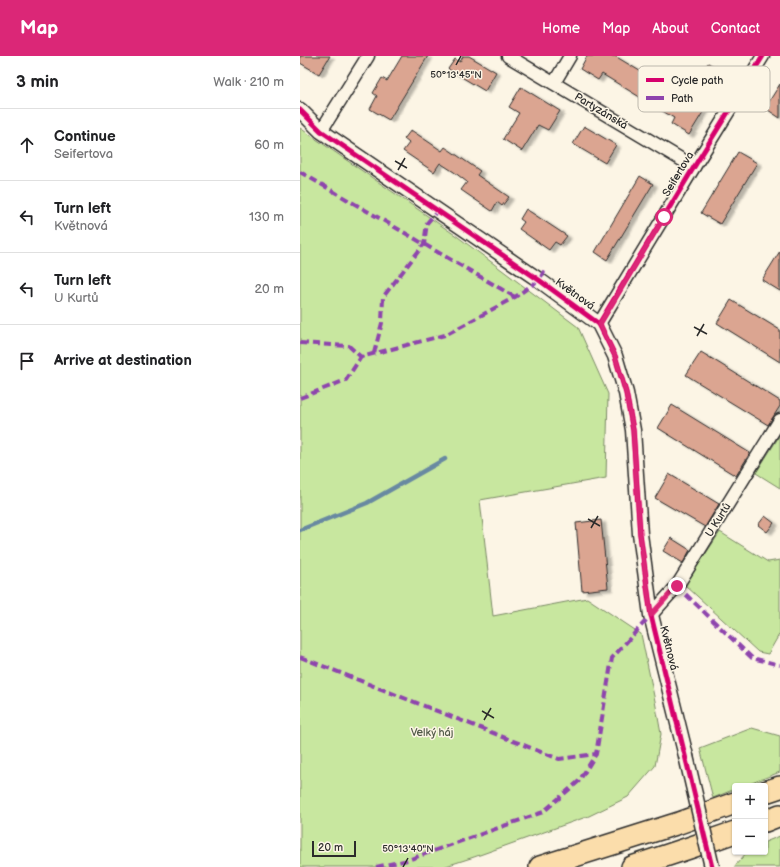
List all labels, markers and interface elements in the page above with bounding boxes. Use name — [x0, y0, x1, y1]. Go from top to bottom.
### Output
text: Map — [20, 17, 58, 40]
text: Home — [542, 20, 580, 37]
text: Map — [602, 20, 630, 37]
text: About — [652, 20, 689, 37]
text: Contact — [711, 20, 760, 37]
legend — [638, 66, 770, 112]
text: 50°13'45"N — [430, 69, 482, 81]
text: 3 min — [16, 72, 59, 92]
text: Walk · 210 m — [213, 74, 284, 90]
text: Cycle path — [671, 74, 723, 87]
street label: Partyzánská — [572, 90, 630, 132]
text: Path — [671, 92, 693, 105]
text: Continue — [54, 127, 116, 146]
icon: ahead — [16, 134, 38, 156]
text: 60 m — [254, 137, 284, 153]
text: Seifertova — [54, 146, 113, 162]
street label: Seifertova — [660, 149, 696, 199]
text: Turn left — [54, 199, 111, 218]
icon: left — [16, 206, 38, 228]
route start — [655, 208, 673, 226]
text: 130 m — [249, 209, 284, 225]
text: Květnová — [54, 218, 108, 234]
text: Turn left — [54, 271, 111, 290]
street label: Květnová — [553, 275, 597, 313]
icon: left — [16, 278, 38, 300]
text: 20 m — [254, 281, 284, 297]
text: U Kurtů — [54, 290, 98, 306]
icon: arrive — [16, 350, 38, 372]
text: Arrive at destination — [54, 351, 192, 370]
street label: U Kurtů — [703, 501, 733, 539]
route end — [668, 577, 686, 595]
street label: Květnová — [657, 624, 681, 672]
park label: Velký háj — [411, 726, 453, 739]
map controls — [732, 783, 768, 855]
button: + — [732, 783, 768, 819]
button: − — [732, 819, 768, 855]
scale bar — [312, 839, 356, 858]
text: 20 m — [318, 841, 343, 854]
text: 50°13'40"N — [382, 843, 434, 855]

